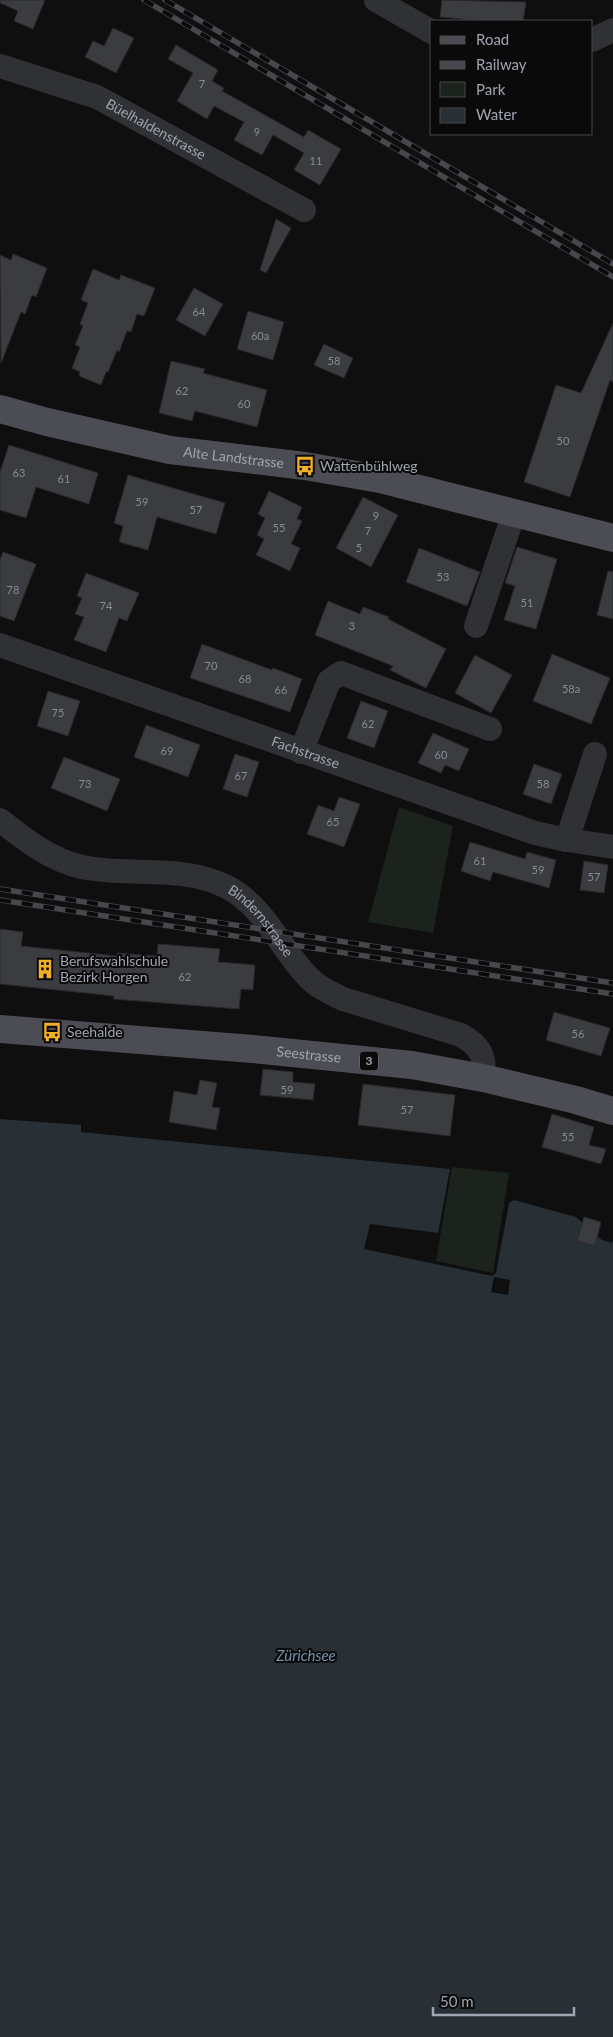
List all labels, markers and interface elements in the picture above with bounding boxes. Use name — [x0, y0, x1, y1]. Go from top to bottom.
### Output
legend — [430, 20, 593, 135]
text: Road — [476, 30, 509, 48]
text: Railway — [476, 55, 527, 73]
house number: 7 — [199, 77, 205, 90]
text: Park — [476, 80, 506, 98]
street label: Büelhaldenstrasse — [103, 95, 209, 163]
text: Water — [476, 105, 517, 123]
house number: 9 — [254, 125, 260, 138]
house number: 11 — [310, 154, 322, 167]
house number: 64 — [193, 305, 206, 318]
house number: 60a — [251, 329, 269, 342]
house number: 58 — [328, 354, 340, 367]
house number: 62 — [176, 384, 188, 397]
house number: 60 — [238, 397, 251, 410]
house number: 50 — [557, 434, 570, 447]
street label: Alte Landstrasse — [182, 443, 285, 471]
bus stop icon: Wattenbühlweg — [294, 455, 316, 477]
place label: Wattenbühlweg — [320, 457, 418, 474]
house number: 63 — [13, 466, 25, 479]
house number: 61 — [58, 472, 70, 485]
house number: 59 — [136, 495, 148, 508]
house number: 57 — [190, 503, 202, 516]
house number: 9 — [373, 509, 379, 522]
house number: 55 — [273, 521, 285, 534]
house number: 7 — [365, 524, 371, 537]
house number: 5 — [356, 541, 362, 554]
house number: 53 — [437, 570, 449, 583]
house number: 78 — [7, 583, 19, 596]
house number: 51 — [521, 596, 533, 609]
house number: 74 — [100, 599, 113, 612]
house number: 3 — [349, 619, 355, 632]
house number: 70 — [205, 659, 218, 672]
house number: 68 — [239, 672, 251, 685]
house number: 58a — [562, 682, 580, 695]
house number: 66 — [275, 683, 287, 696]
house number: 75 — [52, 706, 64, 719]
house number: 62 — [362, 717, 374, 730]
street label: Fachstrasse — [270, 732, 342, 772]
house number: 69 — [161, 744, 173, 757]
house number: 60 — [435, 748, 448, 761]
house number: 67 — [235, 769, 247, 782]
house number: 73 — [79, 777, 91, 790]
house number: 58 — [537, 777, 549, 790]
house number: 65 — [327, 815, 339, 828]
house number: 61 — [474, 854, 486, 867]
house number: 59 — [532, 863, 544, 876]
house number: 57 — [588, 870, 600, 883]
street label: Bindernstrasse — [225, 881, 297, 960]
place label: Berufswahlschule Bezirk Horgen — [60, 952, 168, 985]
building icon: Berufswahlschule Bezirk Horgen — [34, 958, 56, 980]
house number: 62 — [179, 970, 191, 983]
bus stop icon: Seehalde — [41, 1021, 63, 1043]
place label: Seehalde — [67, 1023, 123, 1040]
house number: 56 — [572, 1027, 584, 1040]
street label: Seestrasse — [276, 1042, 342, 1066]
road number: 3 — [360, 1052, 378, 1070]
house number: 59 — [281, 1083, 293, 1096]
house number: 57 — [401, 1103, 413, 1116]
house number: 55 — [562, 1130, 574, 1143]
water label: Zürichsee — [275, 1646, 336, 1664]
scale bar — [433, 1984, 574, 2016]
text: 50 m — [440, 1992, 474, 2010]

